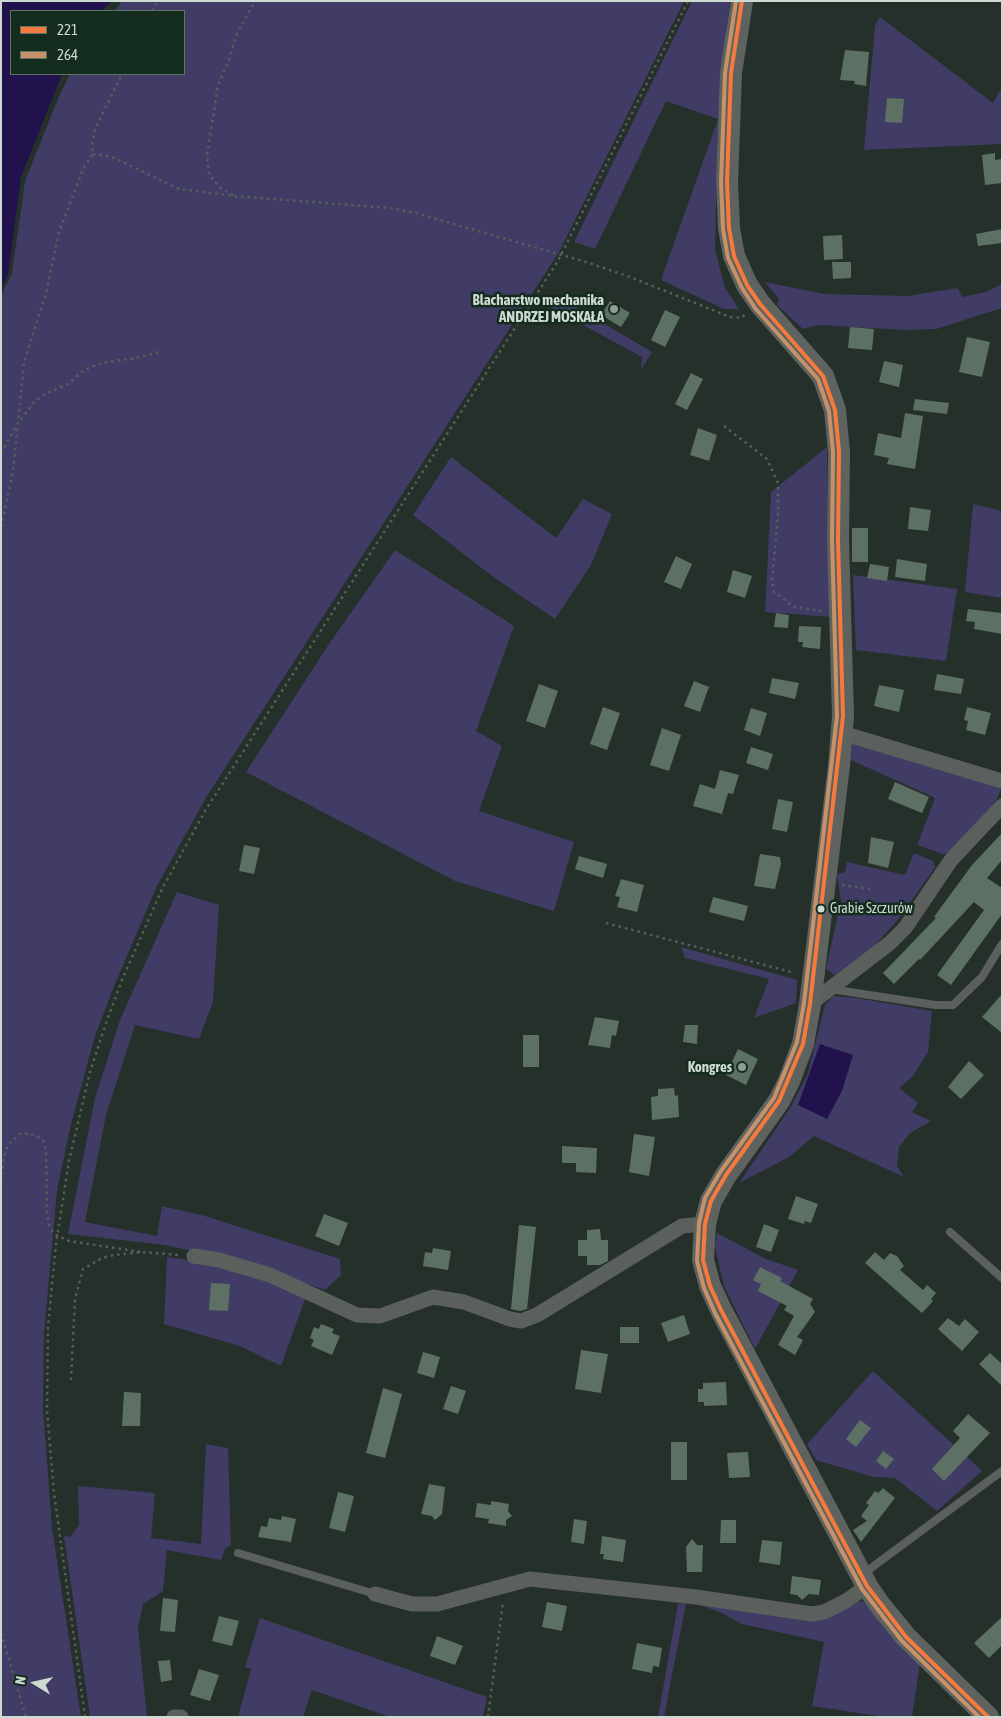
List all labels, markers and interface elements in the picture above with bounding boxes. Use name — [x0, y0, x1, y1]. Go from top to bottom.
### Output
legend — [10, 10, 185, 75]
text: 221 — [57, 21, 78, 38]
text: 264 — [57, 46, 78, 63]
place label: Blacharstwo mechanika ANDRZEJ MOSKAŁA — [473, 291, 604, 326]
marker: Blacharstwo mechanika ANDRZEJ MOSKAŁA — [608, 303, 620, 315]
place label: Grabie Szczurów — [830, 901, 913, 917]
marker: Grabie Szczurów — [816, 904, 826, 914]
place label: Kongres — [688, 1058, 732, 1076]
marker: Kongres — [736, 1061, 748, 1073]
north arrow — [10, 1658, 60, 1708]
text: N — [12, 1675, 29, 1686]

